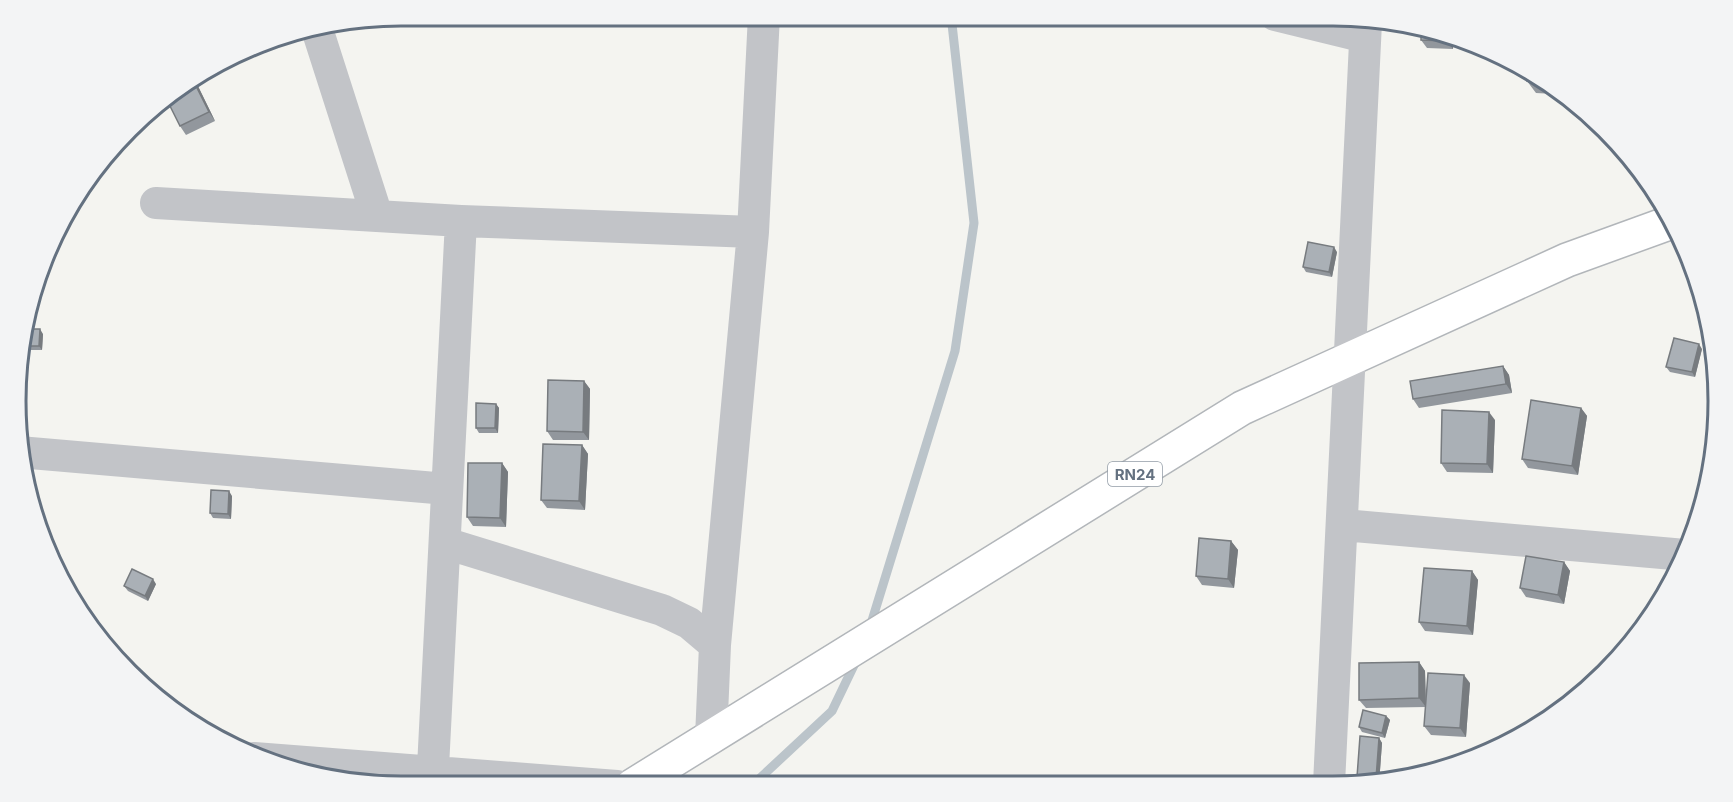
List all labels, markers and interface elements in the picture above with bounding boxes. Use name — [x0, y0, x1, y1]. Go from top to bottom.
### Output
road number: RN24 — [1108, 462, 1162, 486]

